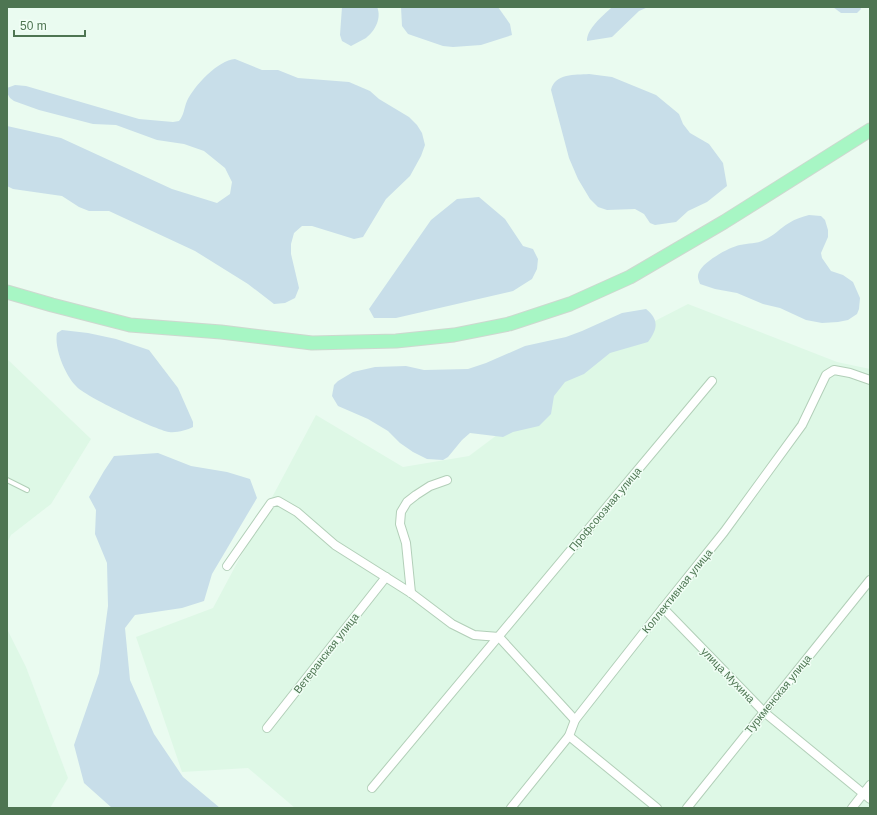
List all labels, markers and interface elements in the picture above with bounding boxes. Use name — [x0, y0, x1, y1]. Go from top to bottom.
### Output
scale bar — [14, 12, 85, 38]
text: 50 m — [20, 19, 47, 33]
street label: Профсоюзная улица — [566, 464, 644, 553]
street label: Коллективная улица — [639, 546, 715, 635]
street label: Ветеранская улица — [291, 610, 362, 695]
street label: улица Мухина — [699, 645, 758, 706]
street label: Туркменская улица — [742, 651, 814, 736]

